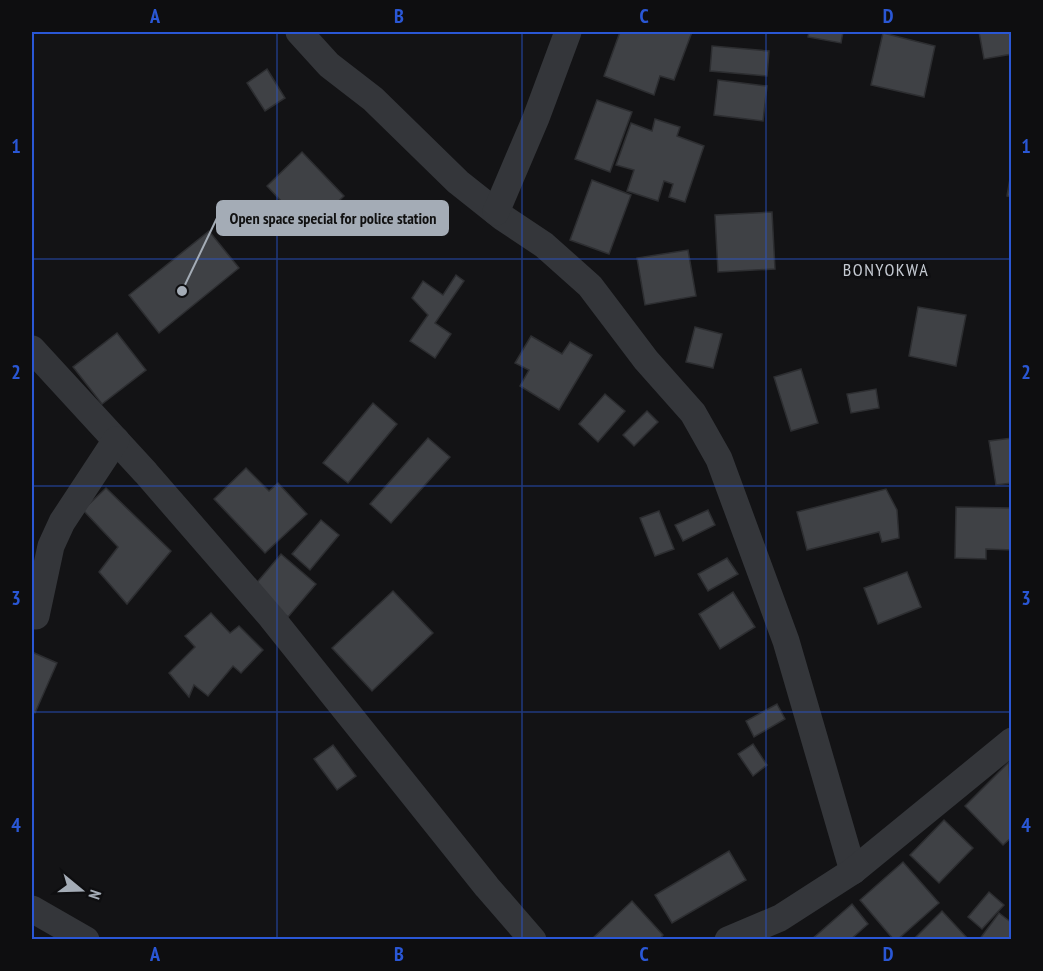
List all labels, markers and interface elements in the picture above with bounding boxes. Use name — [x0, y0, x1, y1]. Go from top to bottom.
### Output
text: A — [149, 3, 161, 29]
text: B — [394, 3, 404, 29]
text: C — [639, 3, 649, 29]
text: D — [883, 3, 894, 29]
text: 1 — [11, 133, 21, 159]
text: 1 — [1021, 133, 1031, 159]
callout: Open space special for police station — [217, 201, 448, 235]
text: Open space special for police station — [230, 208, 436, 228]
district label: BONYOKWA — [843, 258, 929, 281]
text: 2 — [11, 359, 21, 385]
text: 2 — [1021, 359, 1031, 385]
text: 3 — [11, 585, 21, 611]
text: 3 — [1021, 585, 1031, 611]
text: 4 — [11, 812, 21, 838]
text: 4 — [1021, 812, 1031, 838]
north arrow — [51, 860, 111, 920]
text: N — [84, 888, 106, 902]
text: A — [149, 941, 161, 967]
text: B — [394, 941, 404, 967]
text: C — [639, 941, 649, 967]
text: D — [883, 941, 894, 967]

